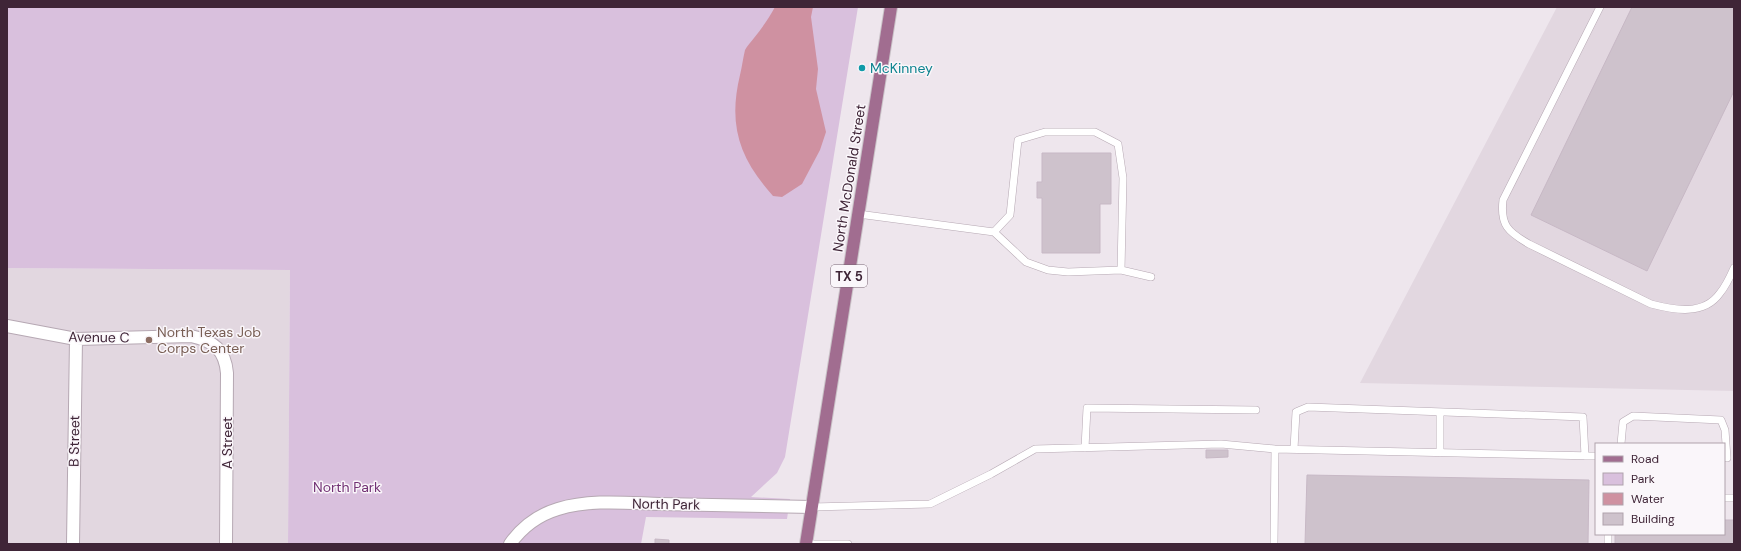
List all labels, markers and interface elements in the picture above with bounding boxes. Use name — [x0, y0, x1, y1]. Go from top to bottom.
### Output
place label: McKinney — [870, 59, 933, 77]
marker: McKinney — [857, 63, 867, 73]
street label: North McDonald Street — [828, 103, 870, 253]
road number: TX 5 — [831, 265, 867, 287]
place label: North Texas Job Corps Center — [157, 323, 261, 357]
street label: Avenue C — [68, 327, 130, 347]
marker: North Texas Job Corps Center — [144, 335, 154, 345]
street label: B Street — [65, 415, 83, 467]
street label: A Street — [218, 417, 236, 469]
legend — [1595, 443, 1725, 535]
text: Road — [1631, 451, 1659, 467]
text: Park — [1631, 471, 1655, 487]
park label: North Park — [313, 478, 381, 496]
text: Water — [1631, 491, 1665, 507]
street label: North Park — [632, 494, 700, 514]
text: Building — [1631, 511, 1675, 527]

